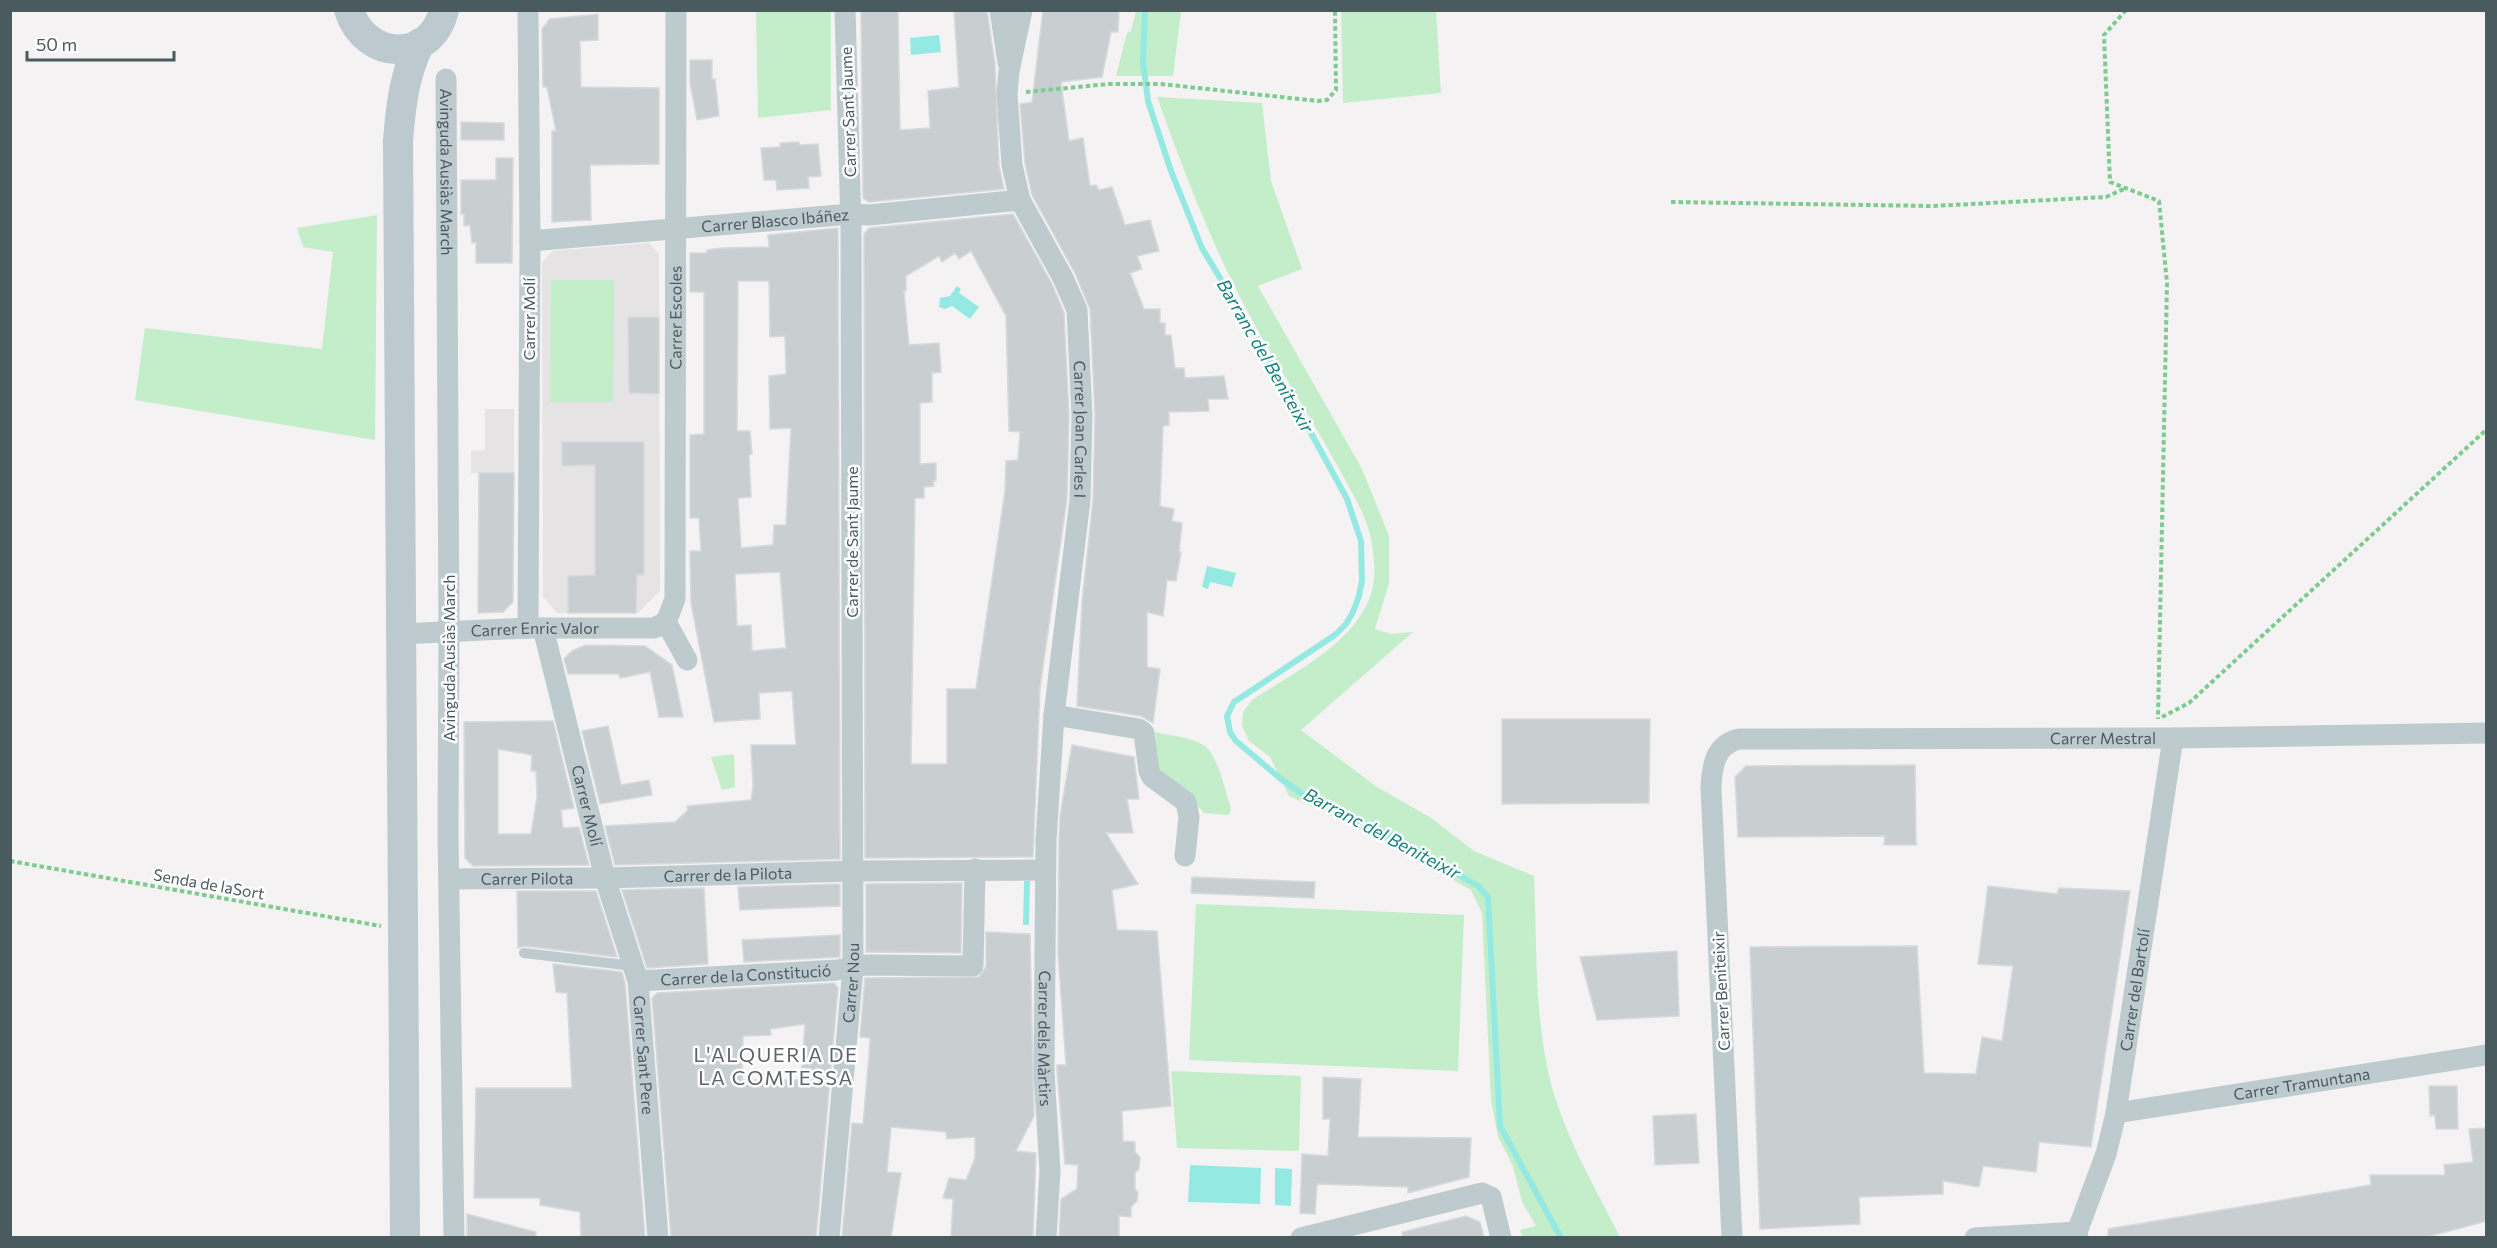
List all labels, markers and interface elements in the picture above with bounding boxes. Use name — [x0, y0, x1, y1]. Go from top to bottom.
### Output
scale bar — [27, 24, 174, 62]
text: 50 m — [36, 33, 77, 55]
street label: Carrer Sant Jaume — [836, 46, 859, 178]
street label: Avinguda Ausiàs March — [437, 88, 457, 256]
street label: Carrer Blasco Ibáñez — [700, 204, 850, 236]
street label: Carrer Escoles — [665, 266, 685, 370]
water label: Barranc del Beniteixir — [1213, 275, 1319, 437]
street label: Carrer Molí — [519, 277, 538, 360]
street label: Carrer Joan Carles I — [1070, 360, 1092, 498]
street label: Carrer de Sant Jaume — [842, 466, 861, 618]
street label: Avinguda Ausiàs March — [439, 575, 458, 741]
street label: Carrer Enric Valor — [470, 618, 600, 640]
street label: Carrer Mestral — [2050, 728, 2156, 747]
street label: Carrer Molí — [568, 763, 607, 849]
water label: Barranc del Beniteixir — [1300, 783, 1465, 884]
street label: Carrer de la Pilota — [663, 863, 793, 885]
street label: Senda de laSort — [152, 864, 267, 903]
street label: Carrer Pilota — [481, 868, 573, 888]
street label: Carrer del Bartolí — [2116, 926, 2153, 1053]
street label: Carrer Beniteixir — [1708, 930, 1733, 1051]
street label: Carrer Nou — [838, 943, 862, 1024]
street label: Carrer de la Constitució — [660, 960, 832, 989]
street label: Carrer dels Màrtirs — [1035, 970, 1056, 1107]
street label: Carrer Sant Pere — [630, 995, 658, 1115]
district label: L'ALQUERIA DE LA COMTESSA — [694, 1042, 858, 1089]
street label: Carrer Tramuntana — [2232, 1063, 2371, 1103]

